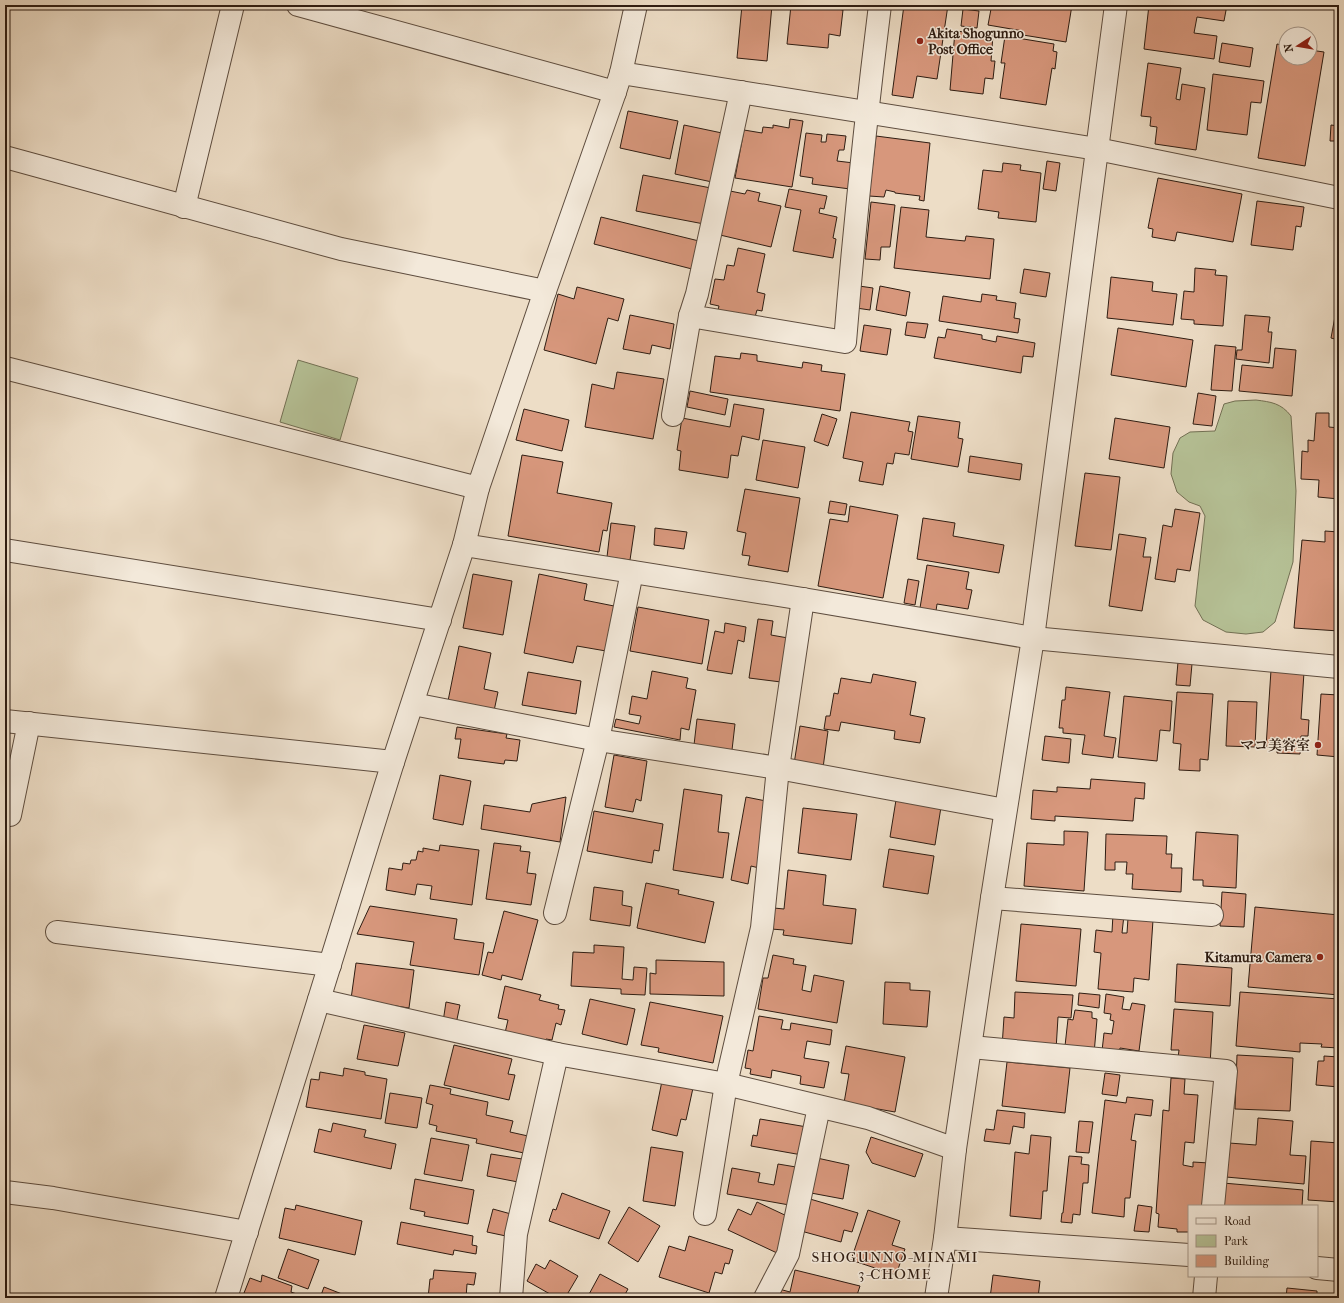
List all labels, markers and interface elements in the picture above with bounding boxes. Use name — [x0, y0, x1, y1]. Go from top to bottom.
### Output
place label: Akita Shogunno Post Office — [927, 25, 1024, 58]
north arrow — [1278, 26, 1318, 66]
marker: Akita Shogunno Post Office — [915, 36, 925, 46]
text: N — [1281, 42, 1296, 53]
place label: マコ美容室 — [1240, 737, 1310, 754]
marker: マコ美容室 — [1313, 740, 1323, 750]
place label: Kitamura Camera — [1205, 949, 1313, 966]
marker: Kitamura Camera — [1315, 952, 1325, 962]
legend — [1188, 1205, 1318, 1277]
text: Road — [1224, 1214, 1251, 1228]
text: Park — [1224, 1234, 1249, 1248]
district label: SHOGUNNO-MINAMI 3-CHOME — [812, 1248, 978, 1283]
text: Building — [1224, 1254, 1269, 1268]

